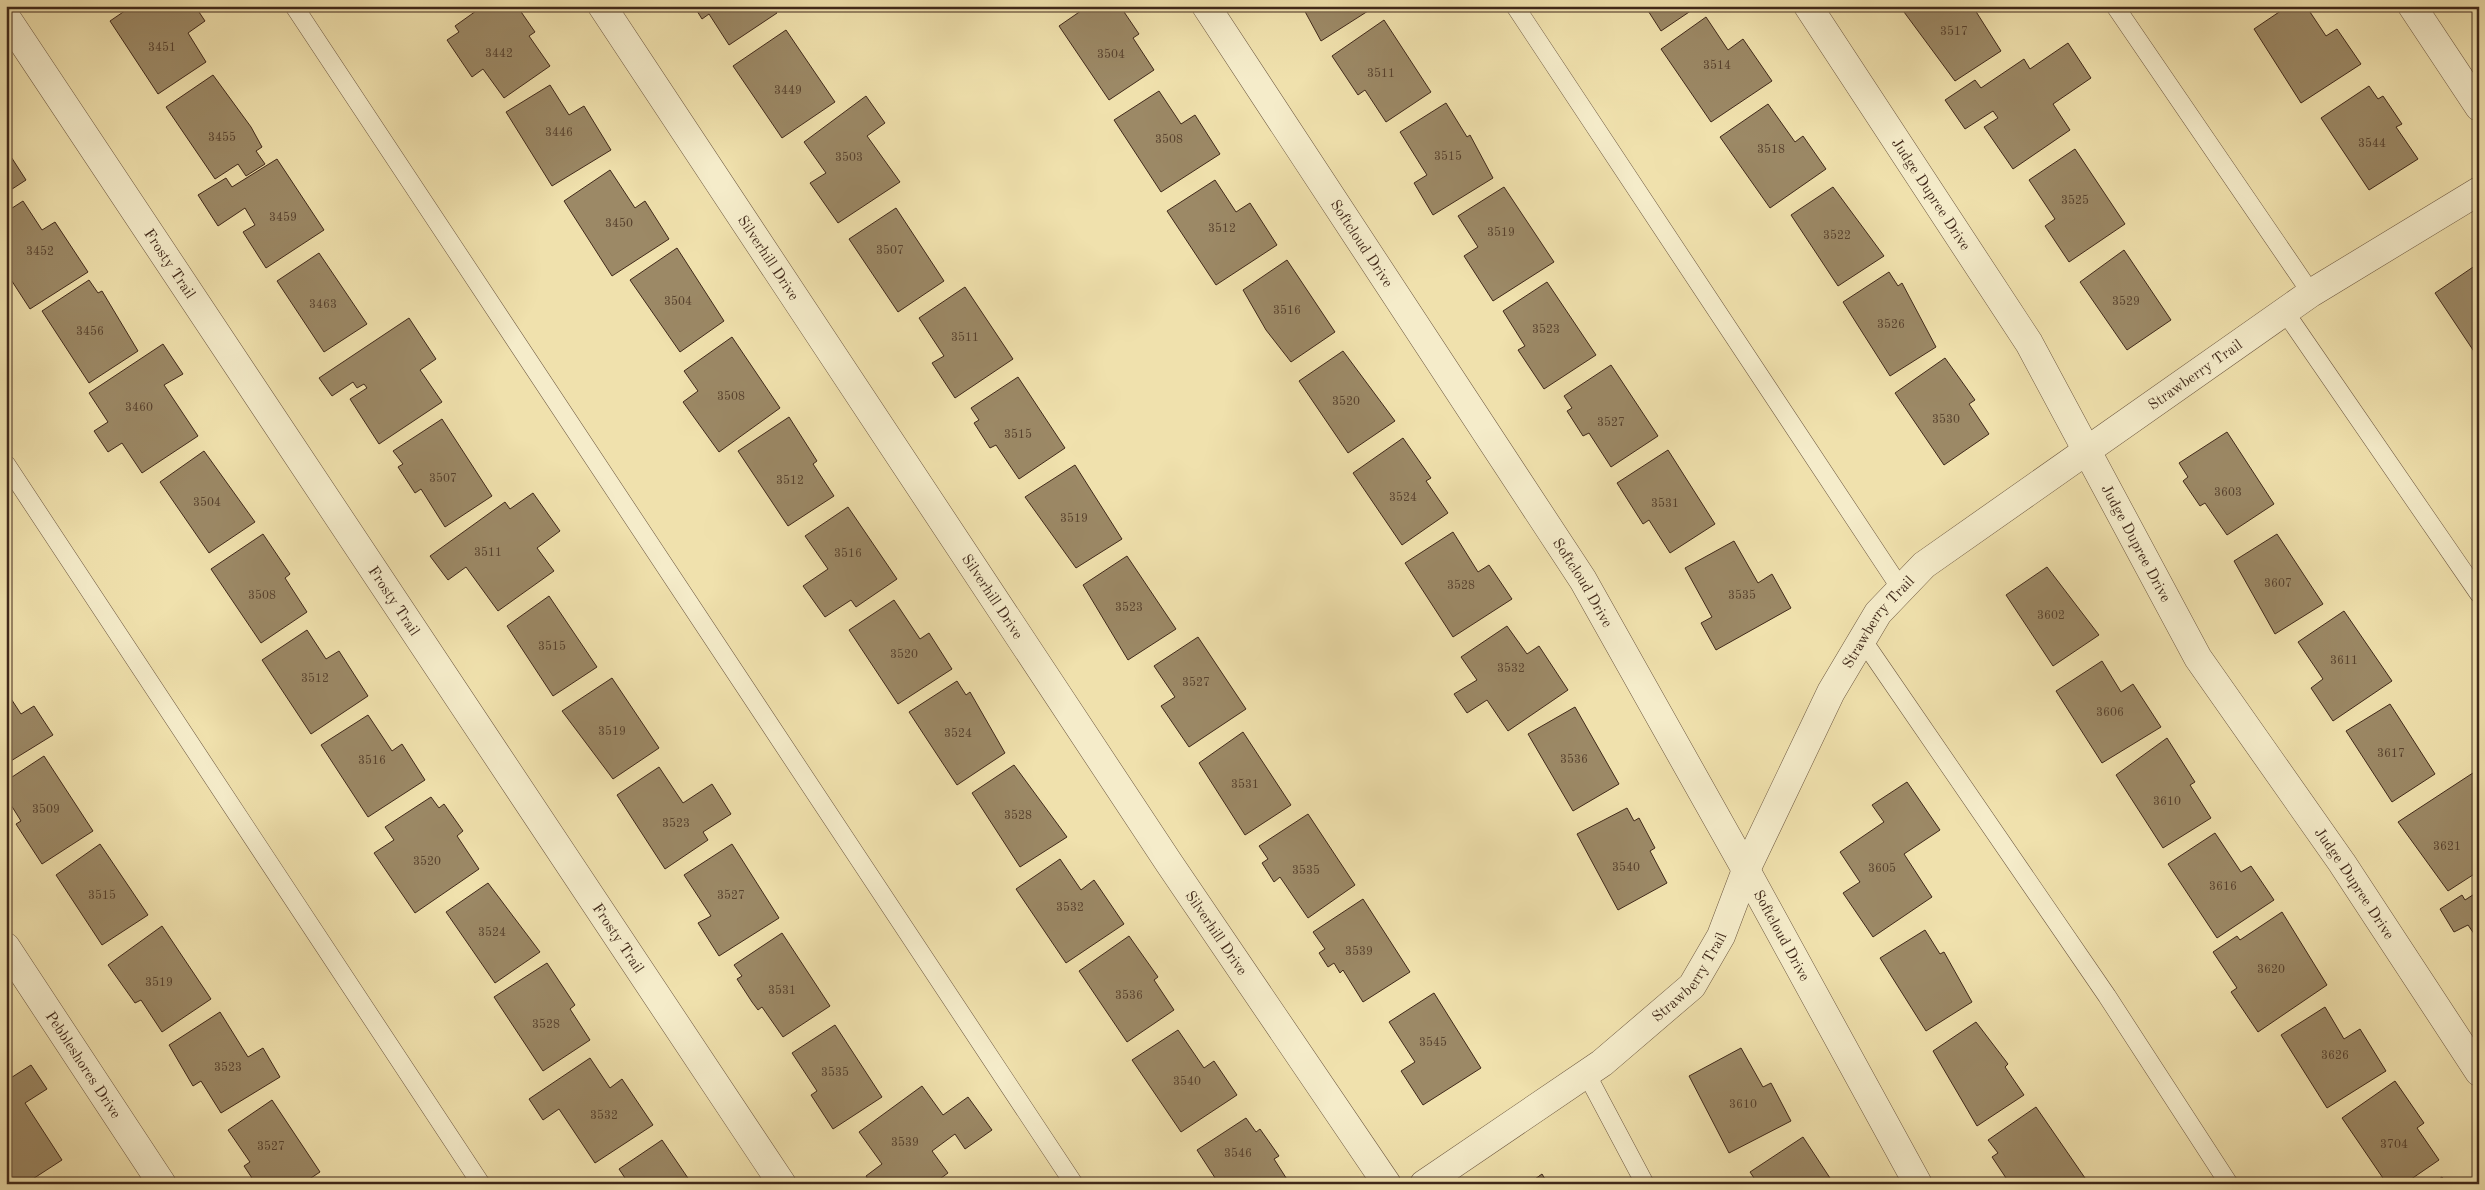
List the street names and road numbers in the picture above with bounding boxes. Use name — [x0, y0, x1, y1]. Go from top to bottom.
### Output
street label: Judge Dupree Drive — [1888, 136, 1972, 254]
street label: Softcloud Drive — [1327, 198, 1395, 291]
street label: Silverhill Drive — [734, 214, 801, 304]
street label: Frosty Trail — [140, 227, 197, 302]
street label: Strawberry Trail — [2146, 338, 2246, 414]
street label: Judge Dupree Drive — [2097, 483, 2173, 605]
street label: Softcloud Drive — [1549, 536, 1614, 631]
street label: Silverhill Drive — [958, 552, 1025, 643]
street label: Frosty Trail — [364, 564, 421, 639]
street label: Strawberry Trail — [1841, 574, 1918, 671]
street label: Judge Dupree Drive — [2311, 826, 2396, 943]
street label: Softcloud Drive — [1750, 888, 1811, 984]
street label: Silverhill Drive — [1181, 889, 1249, 979]
street label: Frosty Trail — [589, 901, 646, 976]
street label: Strawberry Trail — [1650, 931, 1730, 1025]
street label: Pebbleshores Drive — [42, 1009, 123, 1122]

